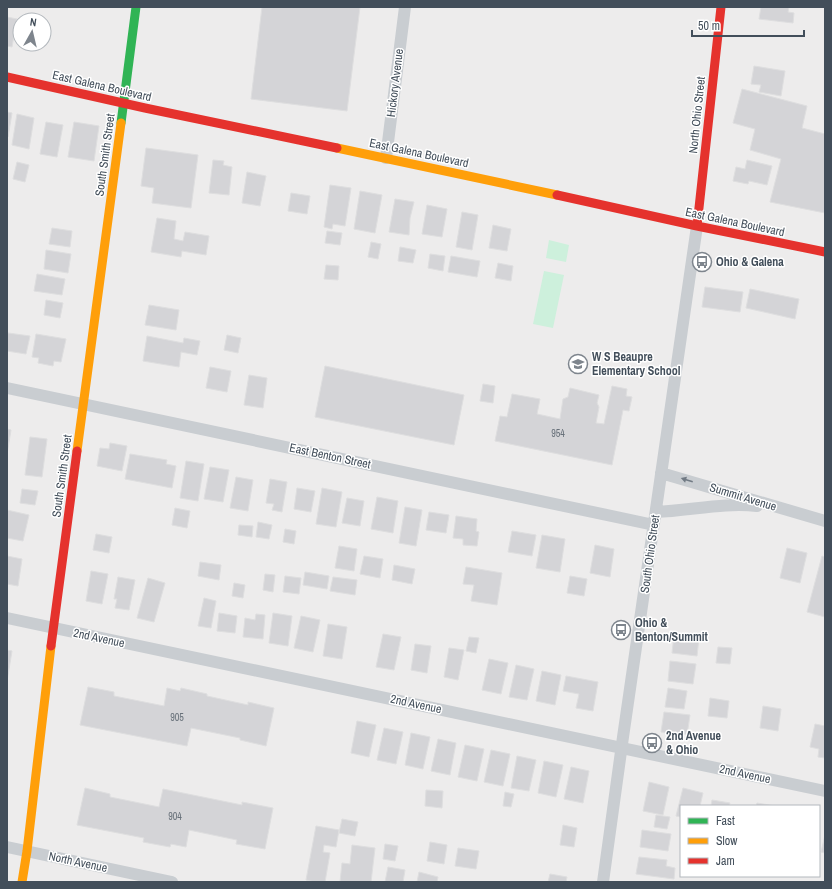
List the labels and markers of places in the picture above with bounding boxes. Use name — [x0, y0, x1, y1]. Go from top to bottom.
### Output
bus stop icon: Ohio & Galena — [691, 251, 713, 273]
place label: Ohio & Galena — [716, 254, 784, 270]
place label: W S Beaupre Elementary School — [592, 349, 681, 379]
school or university icon: W S Beaupre Elementary School — [567, 353, 589, 375]
place label: Ohio & Benton/Summit — [635, 615, 708, 645]
bus stop icon: Ohio & Benton/Summit — [610, 619, 632, 641]
place label: 2nd Avenue & Ohio — [666, 728, 722, 758]
bus stop icon: 2nd Avenue & Ohio — [641, 732, 663, 754]

